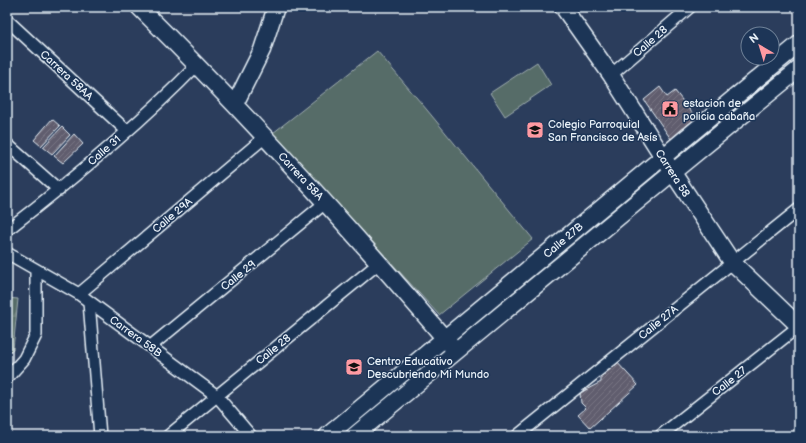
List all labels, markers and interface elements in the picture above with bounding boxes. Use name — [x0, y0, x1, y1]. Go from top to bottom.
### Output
street label: Calle 28 — [630, 23, 670, 60]
north arrow — [740, 26, 780, 66]
text: N — [747, 31, 761, 46]
street label: Carrera 58AA — [38, 48, 96, 103]
place label: estacion de policia cabaña — [683, 97, 755, 123]
public building icon: estacion de policia cabaña — [660, 99, 680, 119]
place label: Colegio Parroquial San Francisco de Asís — [548, 118, 658, 144]
school or university icon: Colegio Parroquial San Francisco de Asís — [525, 120, 545, 140]
street label: Calle 31 — [85, 133, 123, 168]
street label: Carrera 58 — [652, 147, 693, 199]
street label: Carrera 58A — [275, 150, 326, 203]
street label: Calle 29A — [150, 195, 195, 236]
street label: Calle 27B — [541, 220, 586, 261]
street label: Calle 29 — [218, 257, 258, 293]
street label: Calle 27A — [636, 302, 681, 342]
street label: Carrera 58B — [107, 313, 165, 360]
street label: Calle 28 — [253, 331, 293, 367]
place label: Centro Educativo Descubriendo Mi Mundo — [367, 355, 489, 381]
school or university icon: Centro Educativo Descubriendo Mi Mundo — [344, 357, 364, 377]
street label: Calle 27 — [709, 364, 750, 399]

